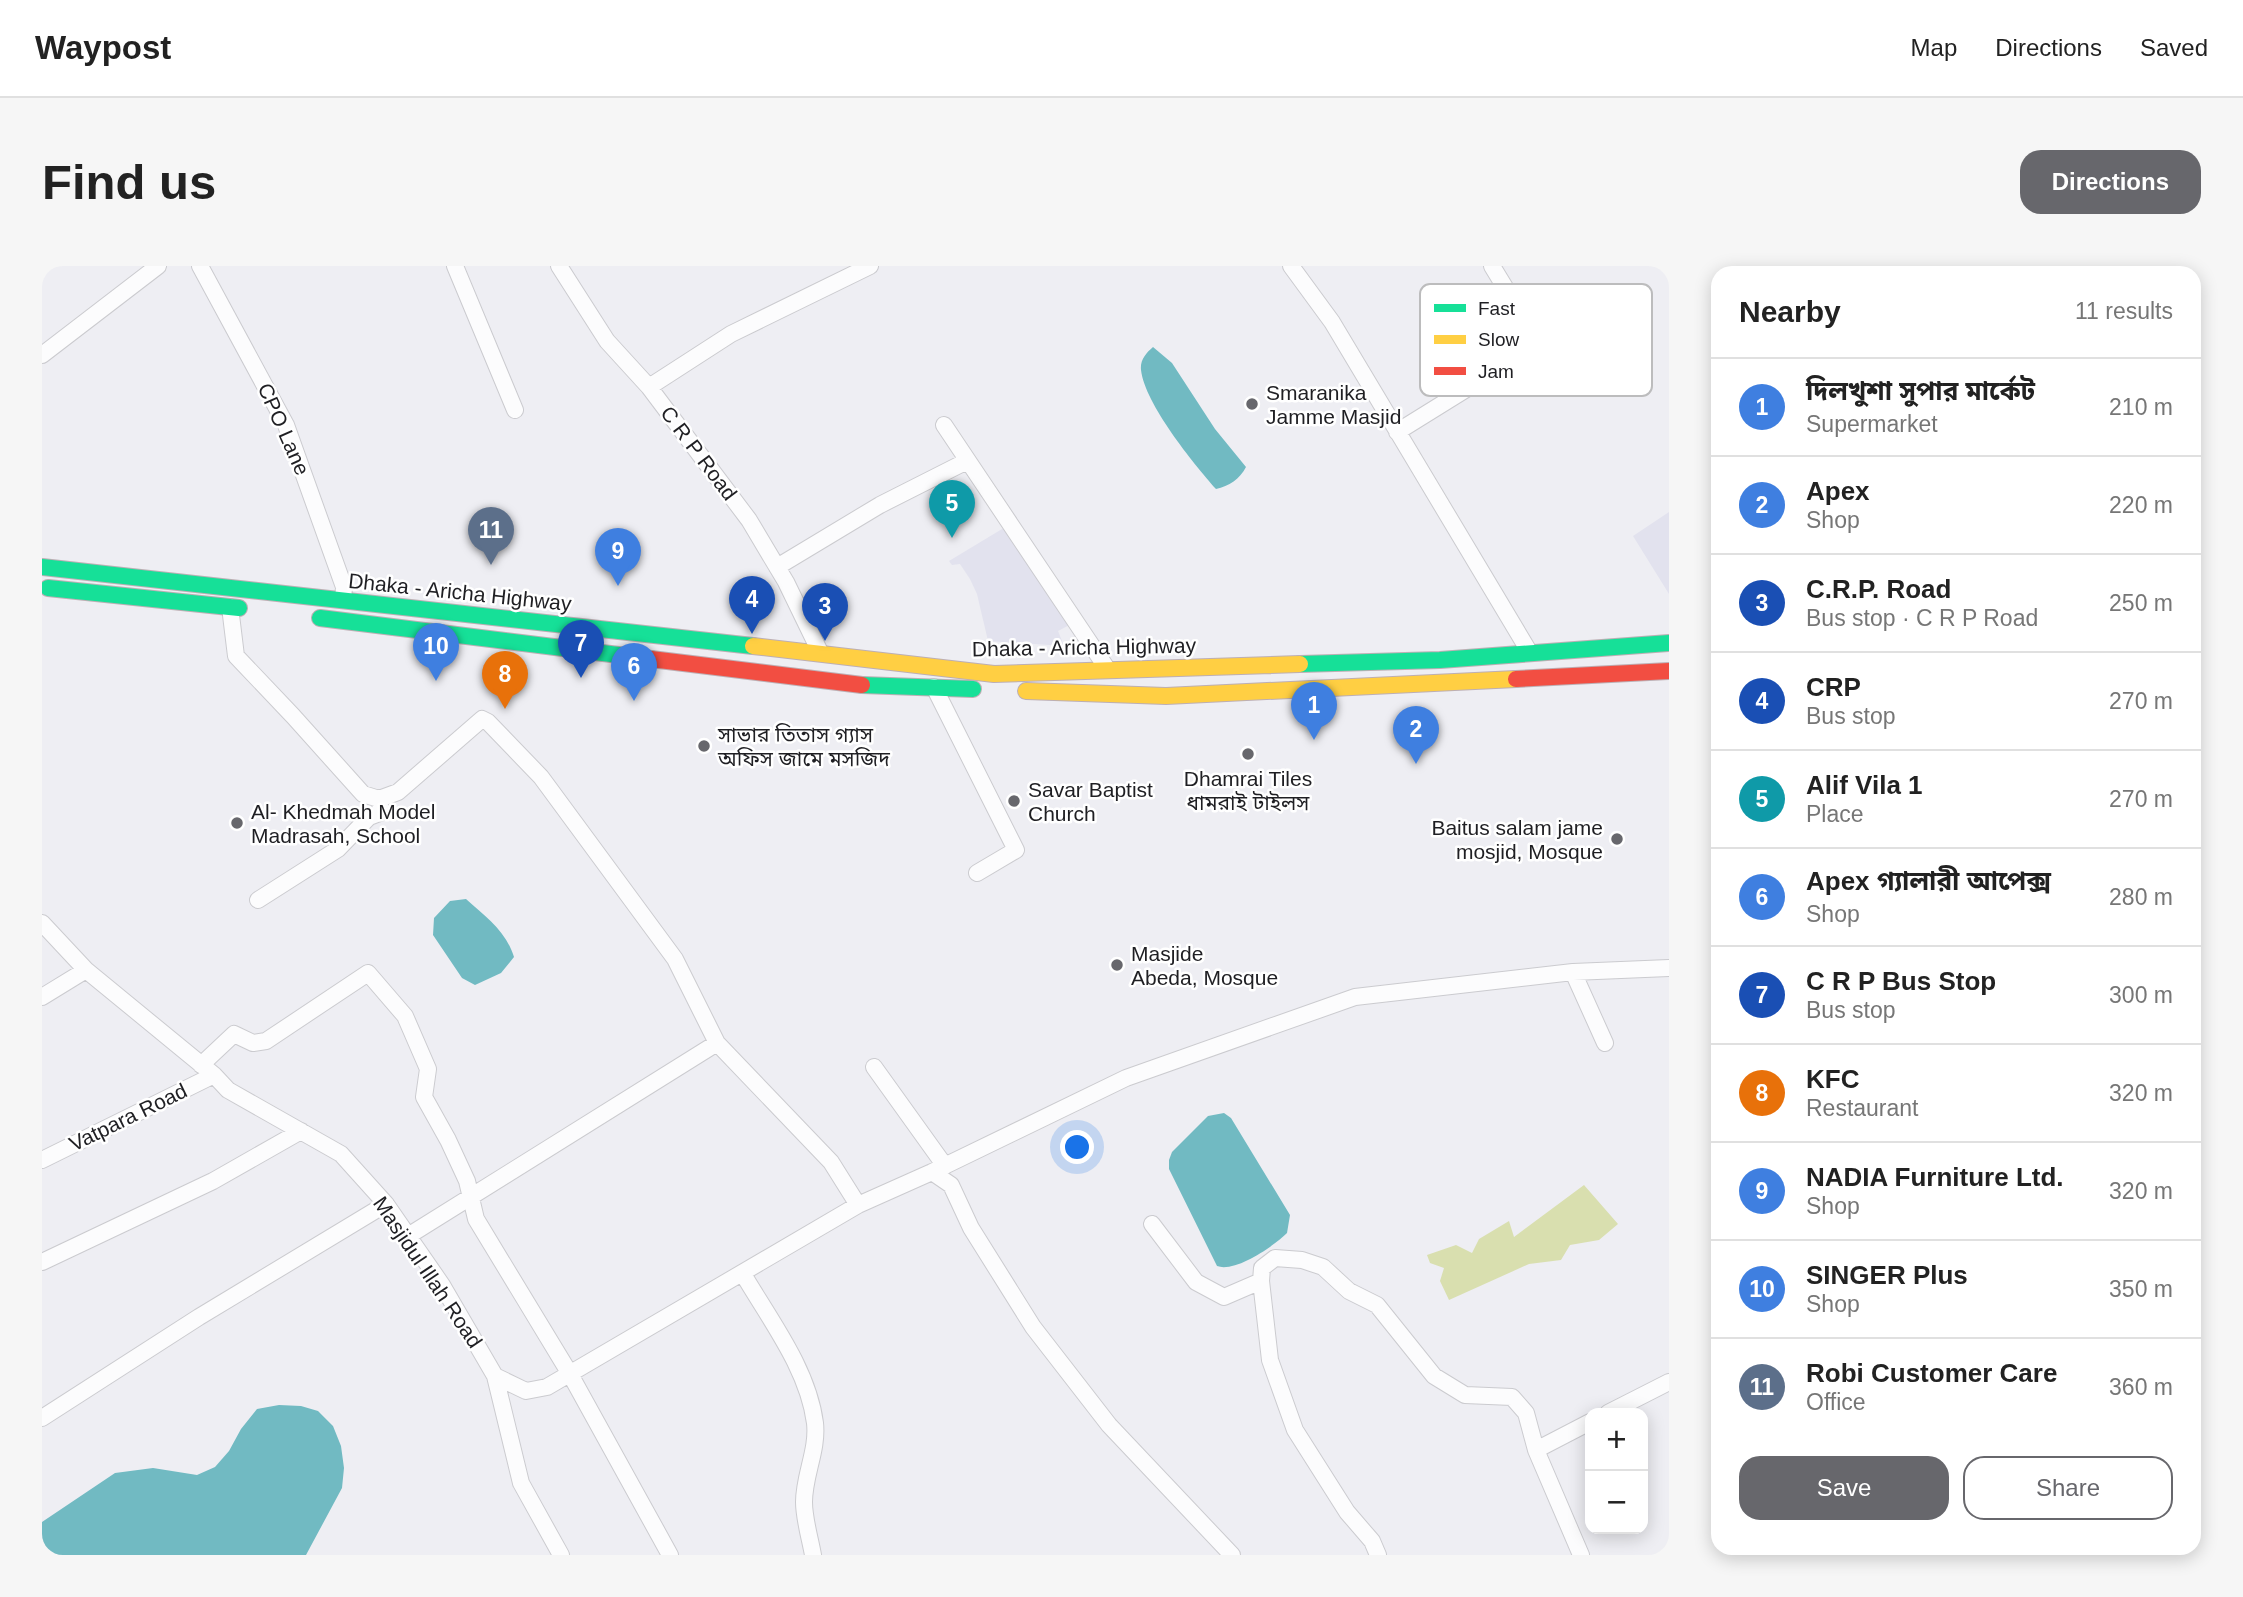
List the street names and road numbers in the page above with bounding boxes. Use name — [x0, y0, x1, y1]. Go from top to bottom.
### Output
street label: CPO Lane — [254, 380, 314, 478]
street label: C R P Road — [656, 401, 742, 505]
street label: Dhaka - Aricha Highway — [347, 569, 573, 615]
street label: Dhaka - Aricha Highway — [972, 634, 1197, 660]
street label: Vatpara Road — [65, 1079, 191, 1155]
street label: Masjidul Illah Road — [369, 1192, 487, 1352]

